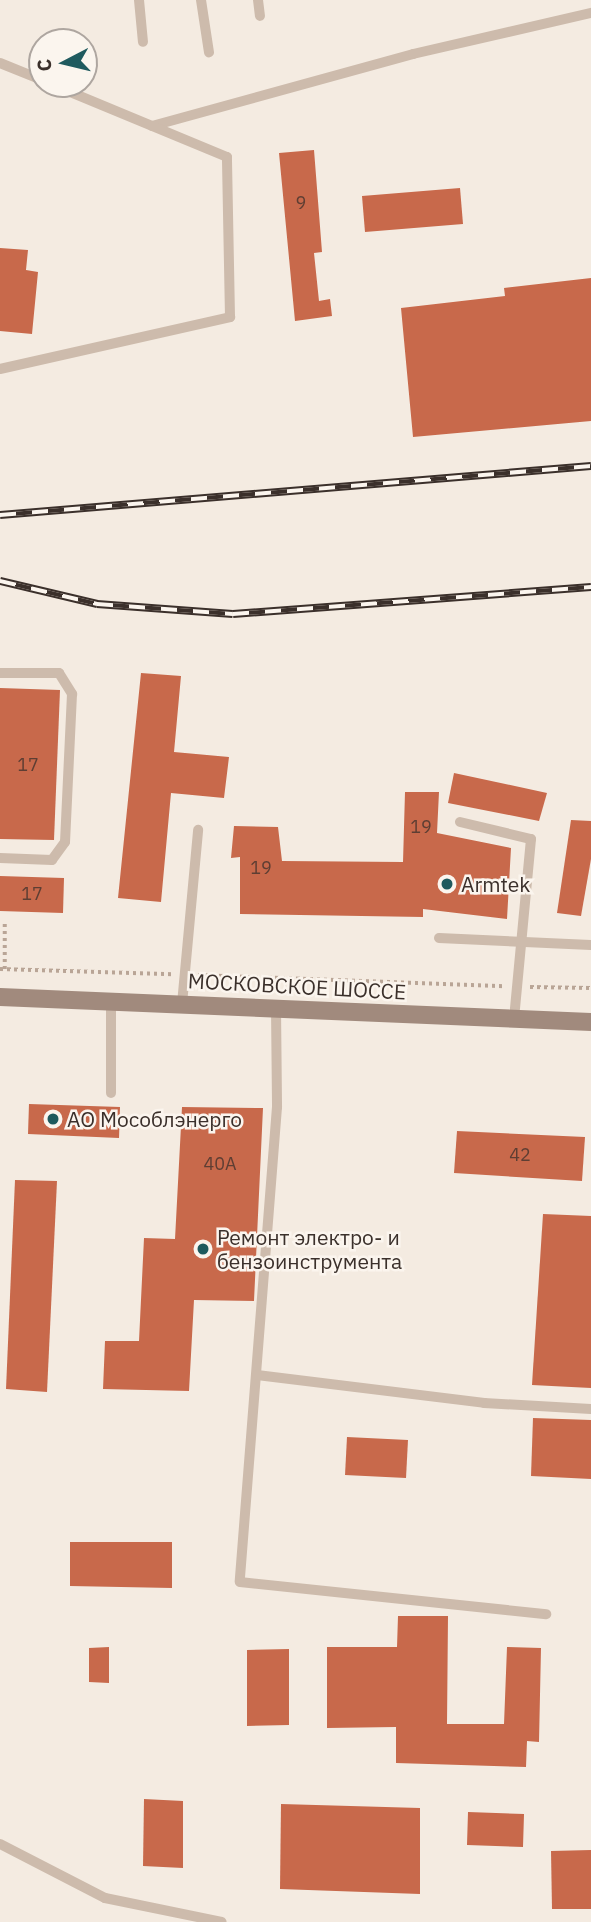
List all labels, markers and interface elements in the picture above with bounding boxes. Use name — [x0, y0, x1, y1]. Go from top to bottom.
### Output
north arrow — [28, 28, 98, 98]
text: С — [31, 58, 57, 73]
house number: 9 — [296, 192, 306, 214]
house number: 17 — [17, 754, 39, 776]
house number: 19 — [410, 816, 432, 838]
house number: 19 — [250, 857, 272, 879]
place label: Armtek — [461, 871, 530, 897]
marker: Armtek — [439, 876, 455, 892]
house number: 17 — [21, 883, 43, 905]
street label: МОСКОВСКОЕ ШОССЕ — [187, 968, 407, 1004]
place label: АО Мособлэнерго — [67, 1106, 242, 1132]
marker: АО Мособлэнерго — [45, 1111, 61, 1127]
house number: 42 — [509, 1144, 531, 1166]
house number: 40А — [203, 1153, 237, 1175]
place label: Ремонт электро- и бензоинструмента — [217, 1224, 402, 1274]
marker: Ремонт электро- и бензоинструмента — [195, 1241, 211, 1257]

